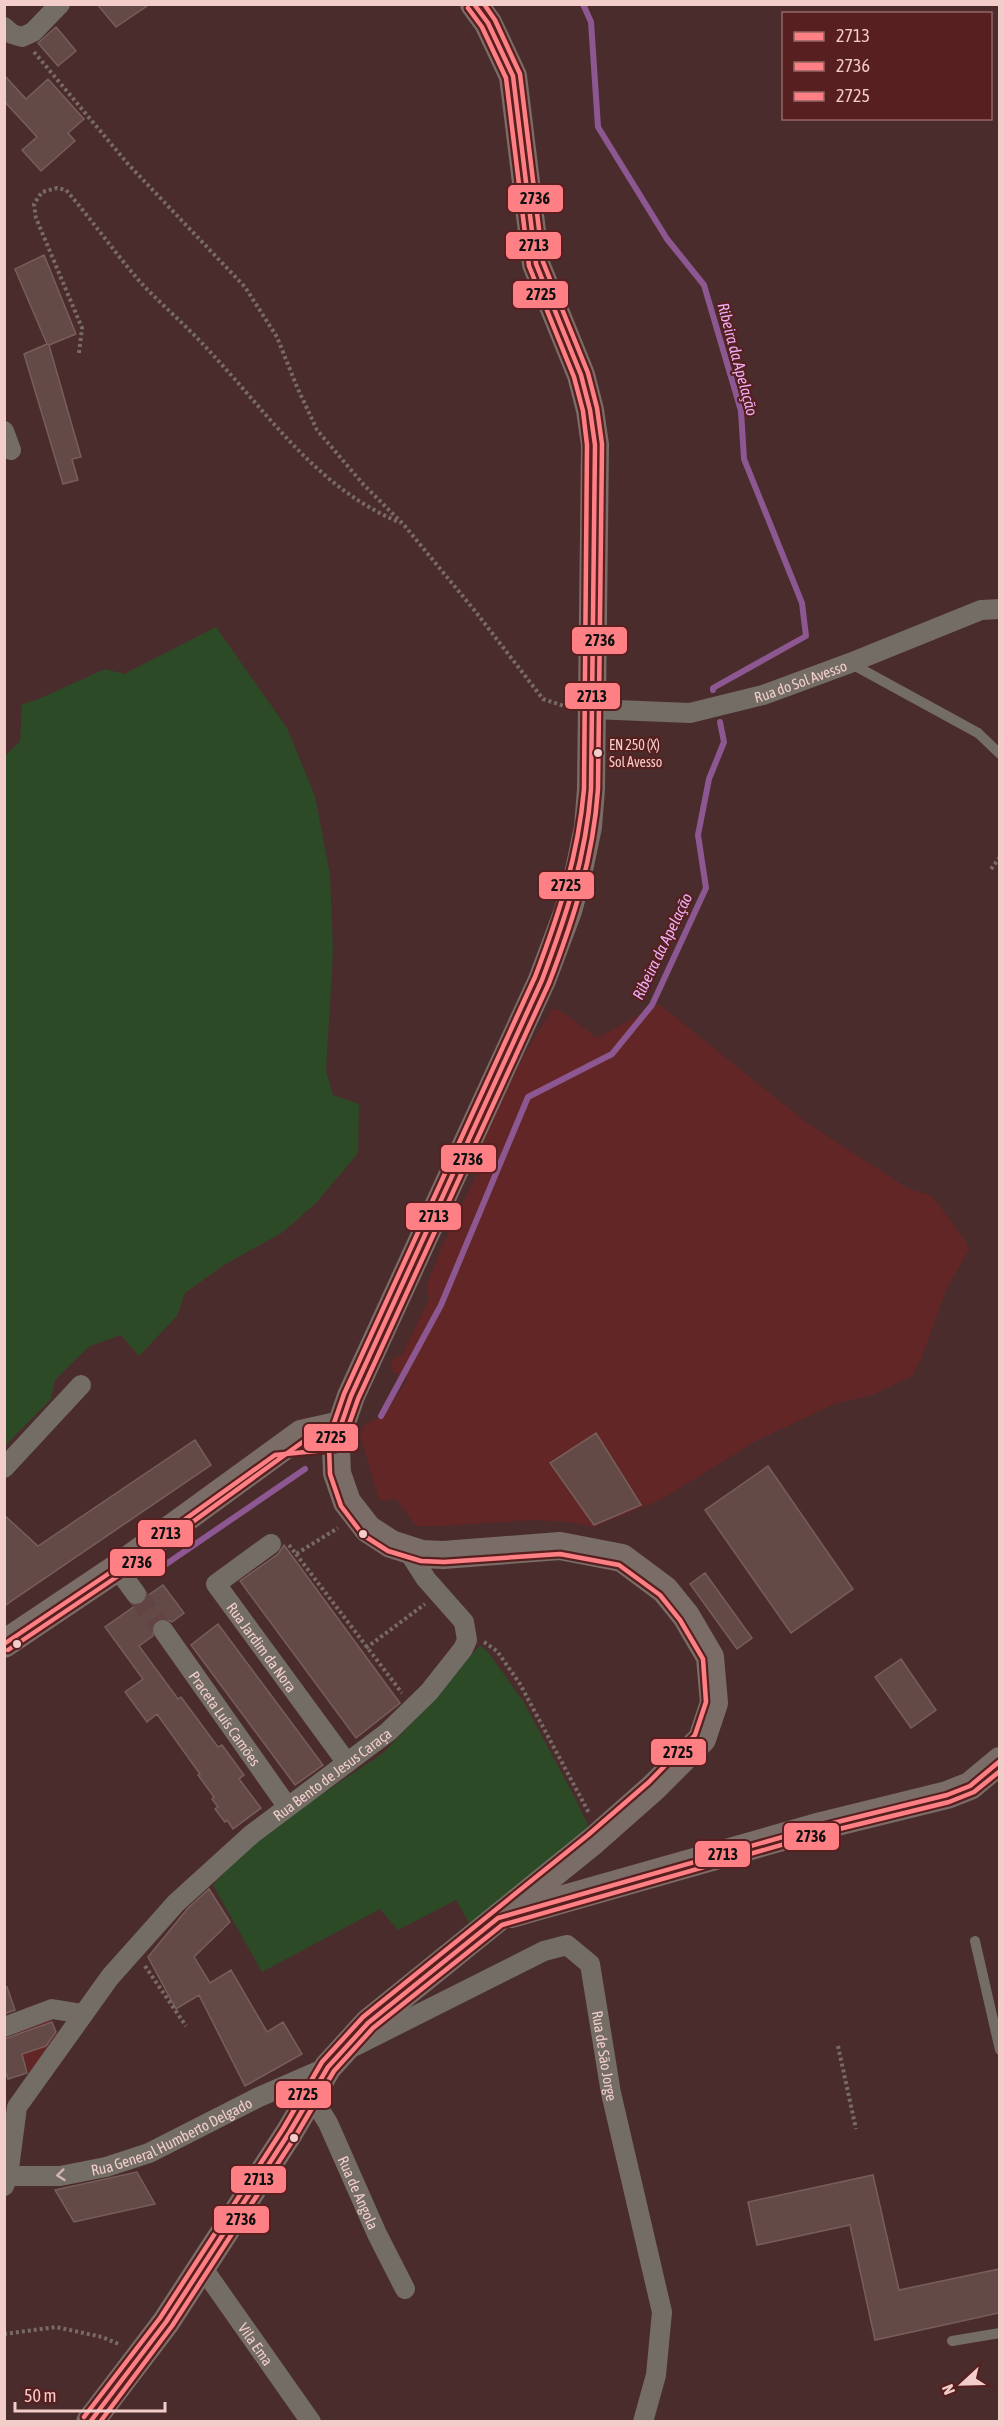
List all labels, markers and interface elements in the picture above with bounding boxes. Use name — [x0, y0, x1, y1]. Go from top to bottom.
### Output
legend — [782, 12, 992, 120]
text: 2713 — [836, 25, 870, 46]
text: 2736 — [836, 55, 870, 76]
text: 2725 — [836, 85, 870, 106]
line badge: 2736 — [507, 184, 564, 213]
text: 2736 — [520, 189, 551, 207]
line badge: 2713 — [505, 231, 562, 260]
text: 2713 — [519, 236, 549, 254]
line badge: 2725 — [512, 280, 569, 309]
text: 2725 — [526, 285, 557, 303]
water label: Ribeira da Apelação — [713, 300, 762, 418]
line badge: 2736 — [571, 626, 628, 655]
text: 2736 — [585, 631, 616, 649]
street label: Rua do Sol Avesso — [752, 657, 849, 705]
line badge: 2713 — [564, 682, 621, 710]
text: 2713 — [577, 687, 607, 705]
place label: EN 250 (X) Sol Avesso — [609, 737, 662, 770]
marker: EN 250 (X) Sol Avesso — [592, 747, 604, 759]
line badge: 2725 — [538, 871, 595, 900]
text: 2725 — [551, 876, 582, 894]
water label: Ribeira da Apelação — [628, 890, 696, 1003]
line badge: 2736 — [440, 1144, 497, 1173]
text: 2736 — [453, 1150, 484, 1168]
line badge: 2713 — [405, 1202, 462, 1231]
text: 2713 — [419, 1207, 449, 1225]
line badge: 2725 — [303, 1423, 359, 1452]
text: 2725 — [316, 1428, 347, 1446]
line badge: 2713 — [137, 1519, 194, 1548]
text: 2713 — [151, 1524, 181, 1542]
unlabelled marker — [357, 1528, 369, 1540]
line badge: 2736 — [109, 1548, 166, 1577]
text: 2736 — [122, 1553, 153, 1571]
street label: Rua Jardim da Nora — [224, 1599, 300, 1695]
unlabelled marker — [11, 1638, 23, 1650]
street label: Praceta Luís Camões — [186, 1668, 264, 1769]
street label: Rua Bento de Jesus Caraça — [270, 1724, 394, 1824]
line badge: 2725 — [650, 1738, 707, 1766]
text: 2725 — [663, 1743, 694, 1761]
line badge: 2736 — [783, 1822, 840, 1851]
text: 2736 — [796, 1827, 827, 1845]
line badge: 2713 — [694, 1840, 751, 1868]
text: 2713 — [708, 1845, 738, 1863]
street label: Rua de São Jorge — [589, 2009, 621, 2103]
line badge: 2725 — [275, 2080, 332, 2109]
text: 2725 — [288, 2085, 319, 2103]
street label: Rua General Humberto Delgado — [90, 2094, 255, 2178]
unlabelled marker — [288, 2132, 300, 2144]
street label: Rua de Angola — [335, 2153, 382, 2232]
line badge: 2713 — [230, 2165, 287, 2194]
one-way arrow — [56, 2168, 65, 2181]
text: 2713 — [244, 2170, 274, 2188]
line badge: 2736 — [213, 2205, 270, 2234]
text: 2736 — [226, 2210, 257, 2228]
street label: Vila Ema — [235, 2319, 277, 2368]
north arrow — [932, 2354, 992, 2414]
scale bar — [15, 2375, 165, 2413]
text: N — [938, 2382, 958, 2397]
text: 50 m — [24, 2385, 56, 2406]

